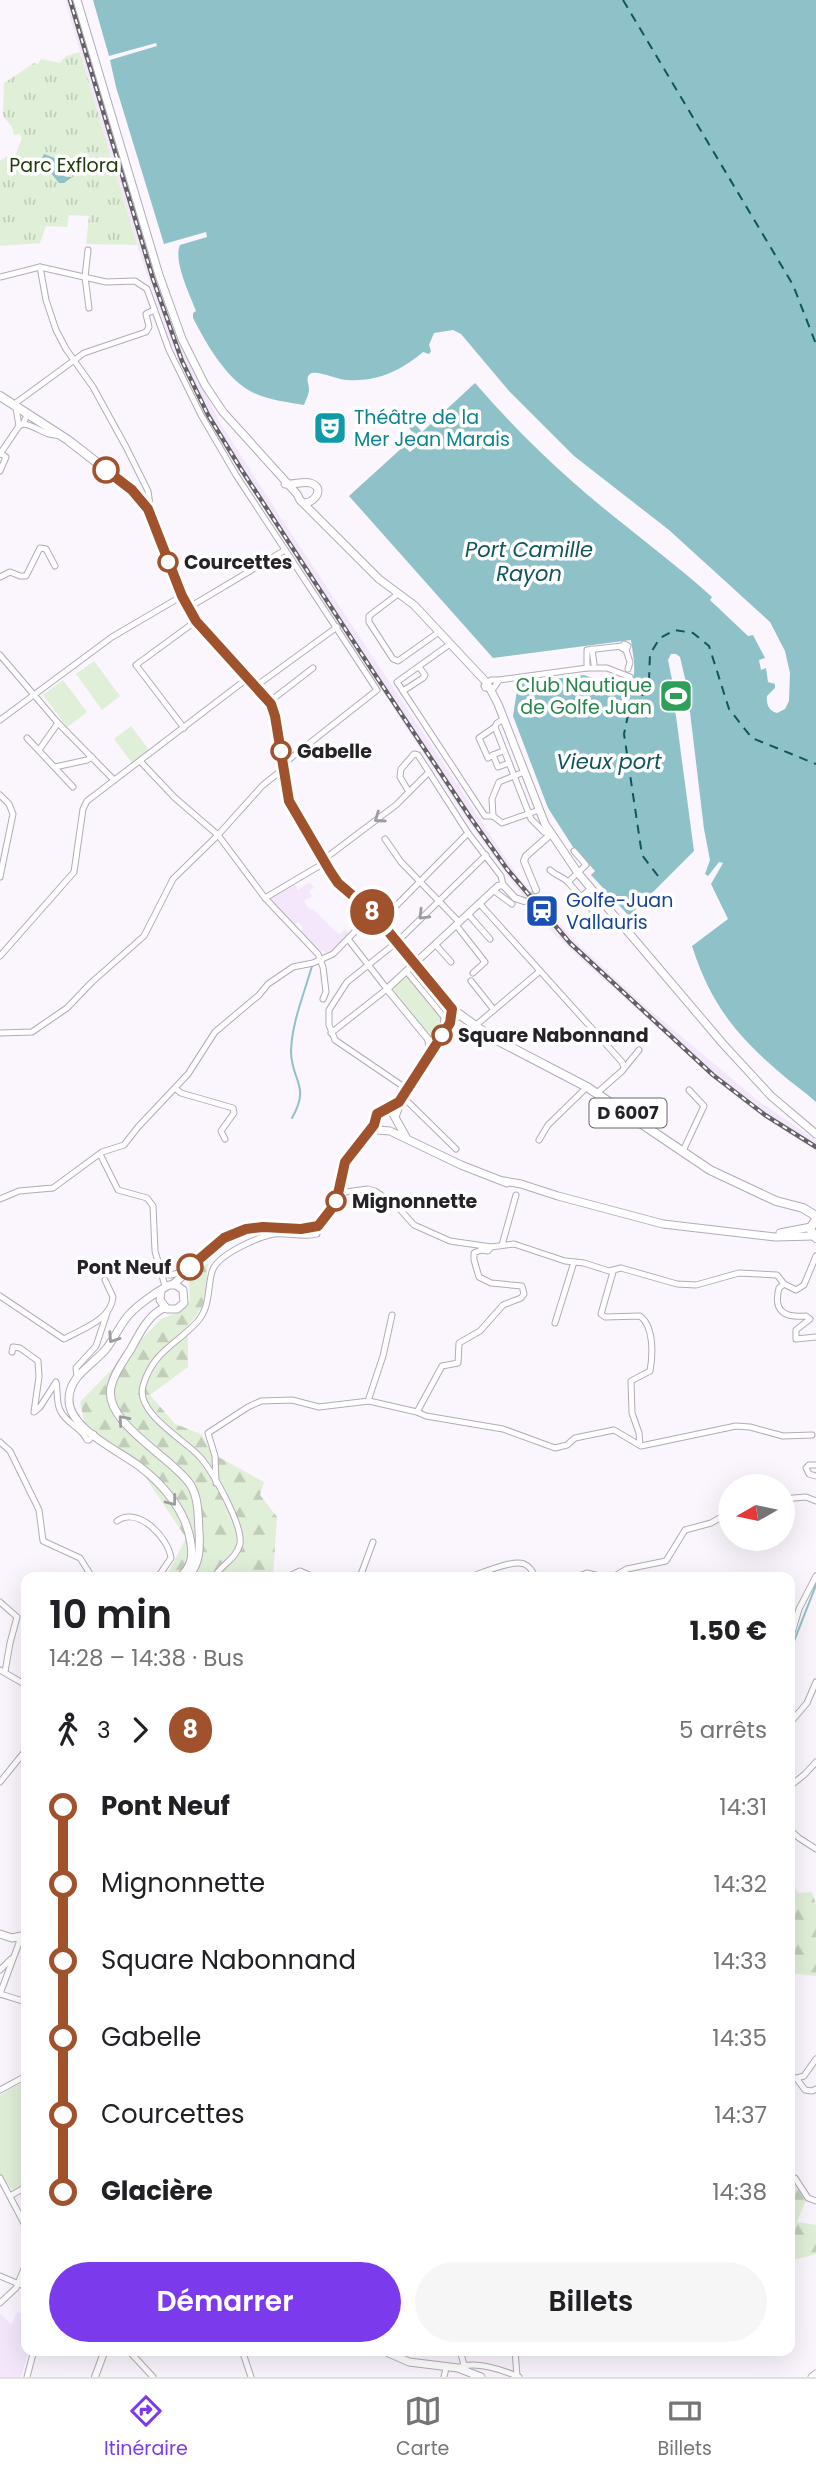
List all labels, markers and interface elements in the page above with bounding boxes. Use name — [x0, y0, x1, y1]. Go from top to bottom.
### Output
park label: Parc Exflora — [9, 152, 119, 179]
place label: Théâtre de la Mer Jean Marais — [354, 404, 510, 453]
theatre icon: Théâtre de la Mer Jean Marais — [311, 409, 349, 447]
unlabelled marker — [93, 457, 119, 483]
water label: Port Camille Rayon — [465, 535, 593, 588]
place label: Courcettes — [184, 549, 292, 576]
marker: Courcettes — [158, 552, 178, 572]
place label: Club Nautique de Golfe Juan — [516, 672, 652, 721]
sports icon: Club Nautique de Golfe Juan — [657, 677, 695, 715]
place label: Gabelle — [297, 738, 372, 765]
marker: Gabelle — [271, 741, 291, 761]
water label: Vieux port — [556, 747, 662, 776]
one-way arrow — [374, 809, 387, 822]
place label: Golfe-Juan Vallauris — [566, 887, 673, 936]
line badge: 8 — [349, 889, 395, 935]
station icon: Golfe-Juan Vallauris — [523, 892, 561, 930]
text: 8 — [364, 895, 380, 928]
one-way arrow — [419, 907, 432, 920]
place label: Square Nabonnand — [458, 1022, 649, 1049]
marker: Square Nabonnand — [432, 1025, 452, 1045]
road number: D 6007 — [590, 1098, 666, 1128]
place label: Mignonnette — [352, 1188, 478, 1215]
marker: Mignonnette — [326, 1191, 346, 1211]
place label: Pont Neuf — [77, 1254, 171, 1281]
marker: Pont Neuf — [177, 1254, 203, 1280]
one-way arrow — [108, 1330, 121, 1343]
one-way arrow — [119, 1415, 131, 1428]
north arrow — [718, 1474, 794, 1550]
map controls — [718, 1474, 795, 1551]
one-way arrow — [164, 1493, 177, 1506]
text: 10 min — [49, 1588, 172, 1641]
text: 1.50 € — [690, 1613, 767, 1649]
text: 14:28 – 14:38 · Bus — [49, 1642, 244, 1674]
icon: walk — [49, 1711, 87, 1749]
icon: forward — [121, 1711, 159, 1749]
text: 8 — [183, 1713, 198, 1746]
text: 3 — [97, 1714, 111, 1746]
text: 5 arrêts — [679, 1714, 767, 1746]
text: Pont Neuf — [101, 1788, 230, 1824]
text: 14:31 — [719, 1791, 767, 1823]
text: Mignonnette — [101, 1865, 265, 1901]
text: 14:32 — [714, 1868, 767, 1900]
text: Square Nabonnand — [101, 1942, 356, 1978]
text: 14:33 — [713, 1945, 767, 1977]
text: Gabelle — [101, 2019, 201, 2055]
text: 14:35 — [712, 2022, 767, 2054]
text: Courcettes — [101, 2096, 245, 2132]
text: 14:37 — [714, 2099, 767, 2131]
text: Glacière — [101, 2173, 213, 2209]
text: 14:38 — [712, 2176, 767, 2208]
button: Démarrer — [49, 2262, 401, 2342]
button: Billets — [415, 2262, 767, 2342]
tab: Itinéraire — [104, 2392, 188, 2463]
tab: Carte — [396, 2392, 449, 2463]
tab: Billets — [658, 2392, 712, 2463]

